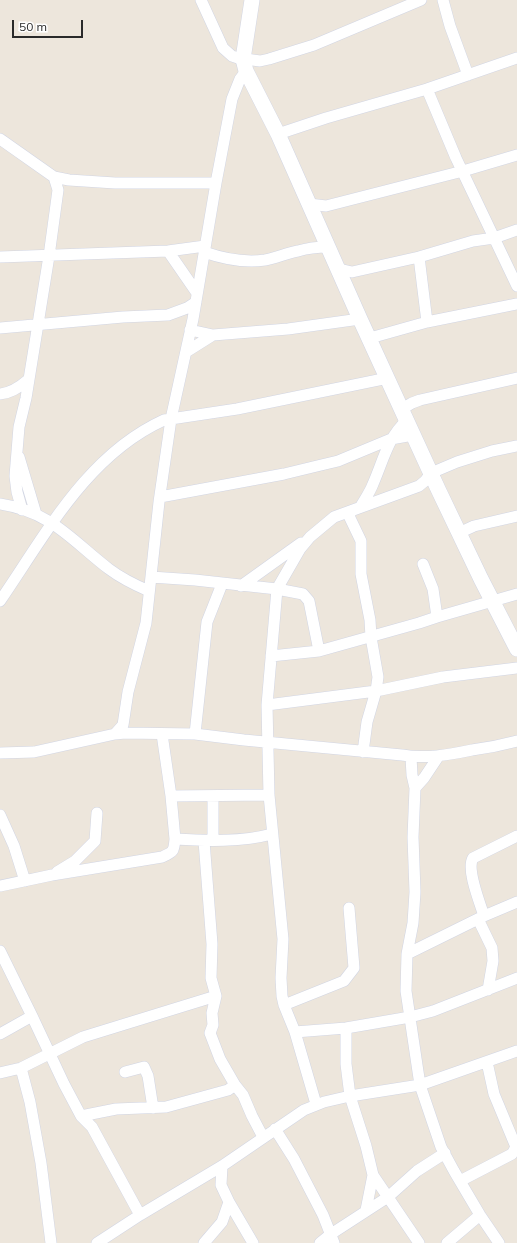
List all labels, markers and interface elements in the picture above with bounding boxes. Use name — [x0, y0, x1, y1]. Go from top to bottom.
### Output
scale bar — [14, 12, 85, 38]
text: 50 m — [19, 19, 47, 34]

